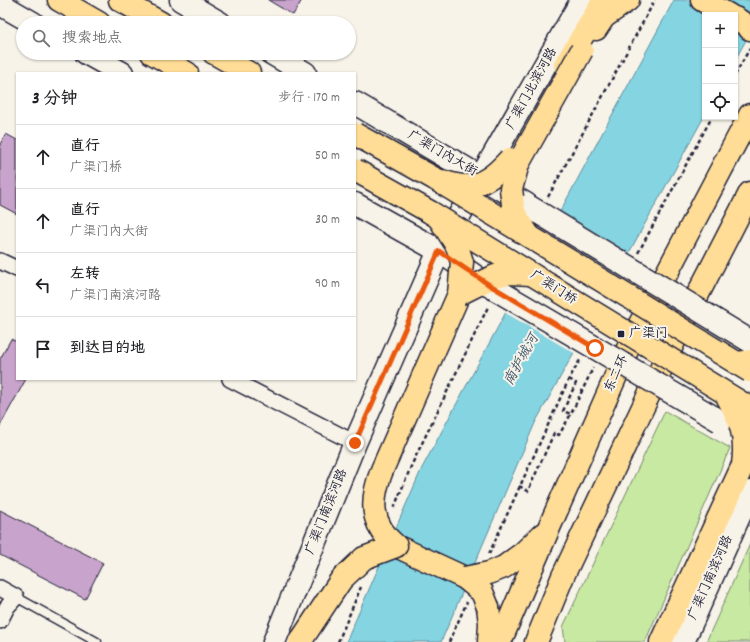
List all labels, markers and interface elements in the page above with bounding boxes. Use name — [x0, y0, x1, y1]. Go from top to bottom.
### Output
map controls — [702, 12, 738, 120]
button: + — [702, 12, 738, 48]
search box — [16, 16, 356, 60]
icon: search — [30, 27, 52, 49]
text: 搜索地点 — [62, 28, 122, 50]
street label: 广渠门北滨河路 — [502, 45, 562, 133]
button: − — [702, 48, 738, 84]
button: locate — [702, 84, 738, 120]
text: 3 分钟 — [32, 88, 77, 112]
text: 步行 · 170 m — [278, 89, 340, 108]
street label: 广渠门内大街 — [403, 126, 481, 182]
text: 直行 — [70, 136, 100, 158]
icon: ahead — [32, 146, 54, 168]
text: 50 m — [315, 147, 340, 166]
text: 广渠门桥 — [70, 159, 122, 178]
text: 直行 — [70, 200, 100, 222]
icon: ahead — [32, 210, 54, 232]
text: 30 m — [315, 211, 340, 230]
text: 广渠门内大街 — [70, 223, 148, 242]
text: 左转 — [70, 264, 100, 286]
street label: 广渠门桥 — [526, 266, 580, 310]
icon: left — [32, 274, 54, 296]
text: 90 m — [315, 275, 340, 294]
text: 广渠门南滨河路 — [70, 287, 161, 306]
place label: 广渠门 — [629, 325, 668, 344]
water label: 南护城河 — [500, 329, 545, 389]
marker: 广渠门 — [616, 329, 626, 339]
icon: arrive — [32, 338, 54, 360]
text: 到达目的地 — [70, 338, 145, 360]
route start — [586, 339, 604, 357]
street label: 东二环 — [600, 352, 634, 396]
route end — [346, 434, 364, 452]
street label: 广渠门南滨河路 — [301, 466, 353, 558]
street label: 广渠门南滨河路 — [684, 533, 738, 623]

